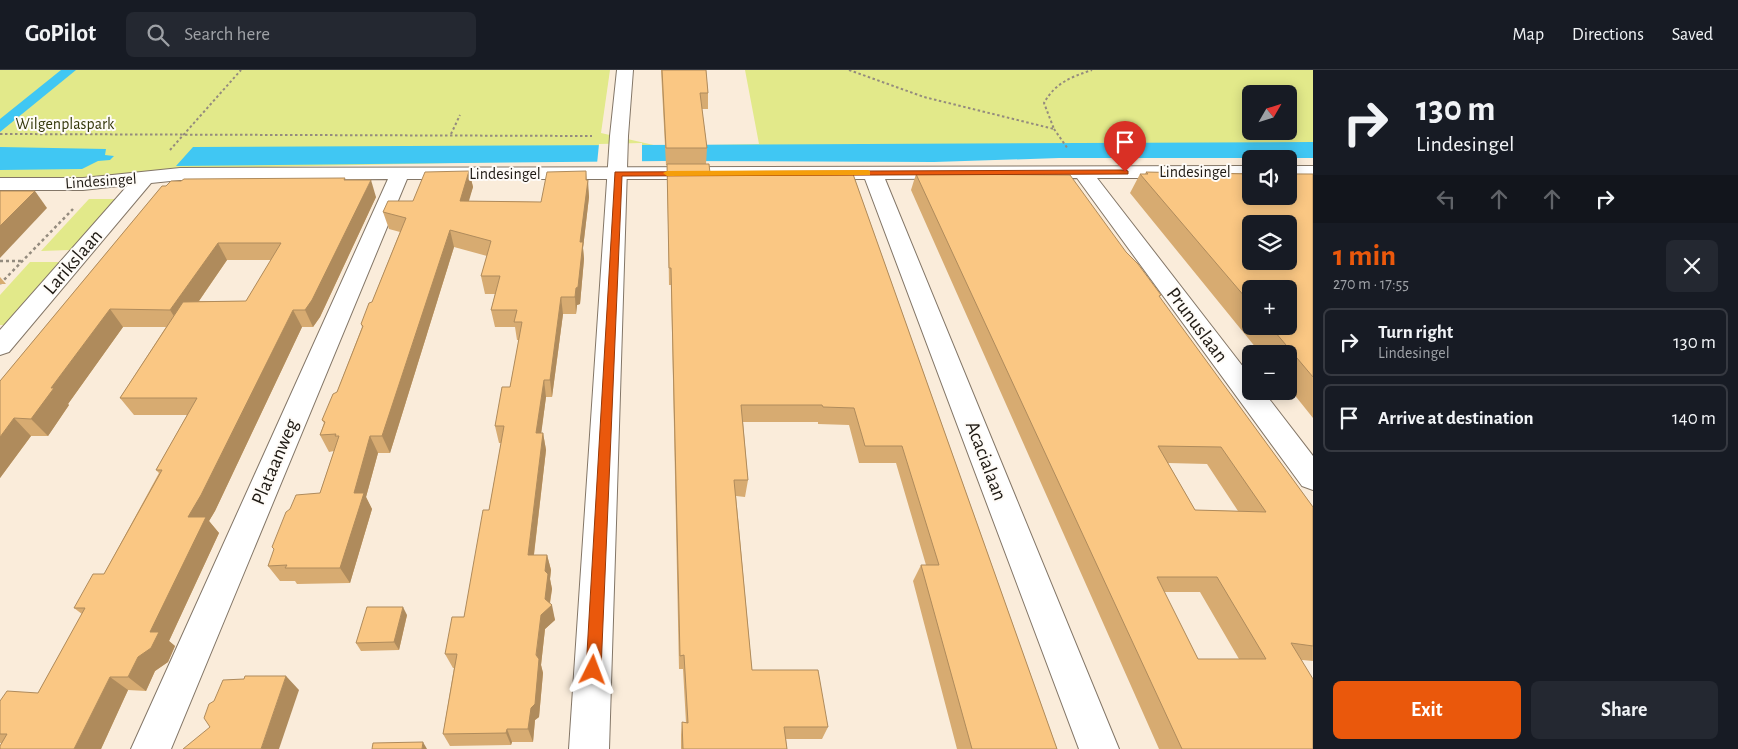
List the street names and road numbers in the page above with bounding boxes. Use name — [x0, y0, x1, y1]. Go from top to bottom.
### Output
street label: Lindesingel — [1159, 164, 1231, 180]
street label: Lindesingel — [469, 166, 541, 182]
street label: Lindesingel — [65, 171, 137, 191]
street label: Larikslaan — [40, 226, 106, 298]
street label: Prunuslaan — [1163, 284, 1231, 366]
street label: Plataanweg — [248, 416, 302, 508]
street label: Acacialaan — [962, 419, 1010, 503]

